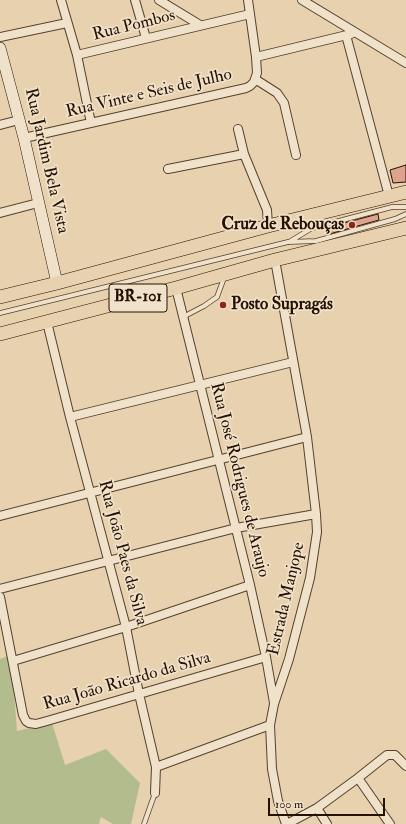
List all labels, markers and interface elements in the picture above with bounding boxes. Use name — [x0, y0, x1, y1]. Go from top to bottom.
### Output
street label: Rua Pombos — [91, 6, 177, 46]
street label: Rua Vinte e Seis de Julho — [64, 65, 234, 123]
street label: Rua Jardim Bela Vista — [19, 86, 73, 236]
place label: Cruz de Rebouças — [222, 215, 344, 235]
marker: Cruz de Rebouças — [347, 220, 357, 230]
road number: BR-101 — [109, 284, 167, 312]
place label: Posto Supragás — [231, 295, 333, 315]
marker: Posto Supragás — [218, 300, 228, 310]
street label: Rua José Rodrigues de Araujo — [205, 381, 273, 579]
street label: Rua João Paes da Silva — [93, 478, 151, 628]
street label: Estrada Manjope — [264, 540, 310, 658]
street label: Rua João Ricardo da Silva — [41, 648, 213, 716]
scale bar — [270, 790, 387, 816]
text: 100 m — [275, 797, 303, 812]

